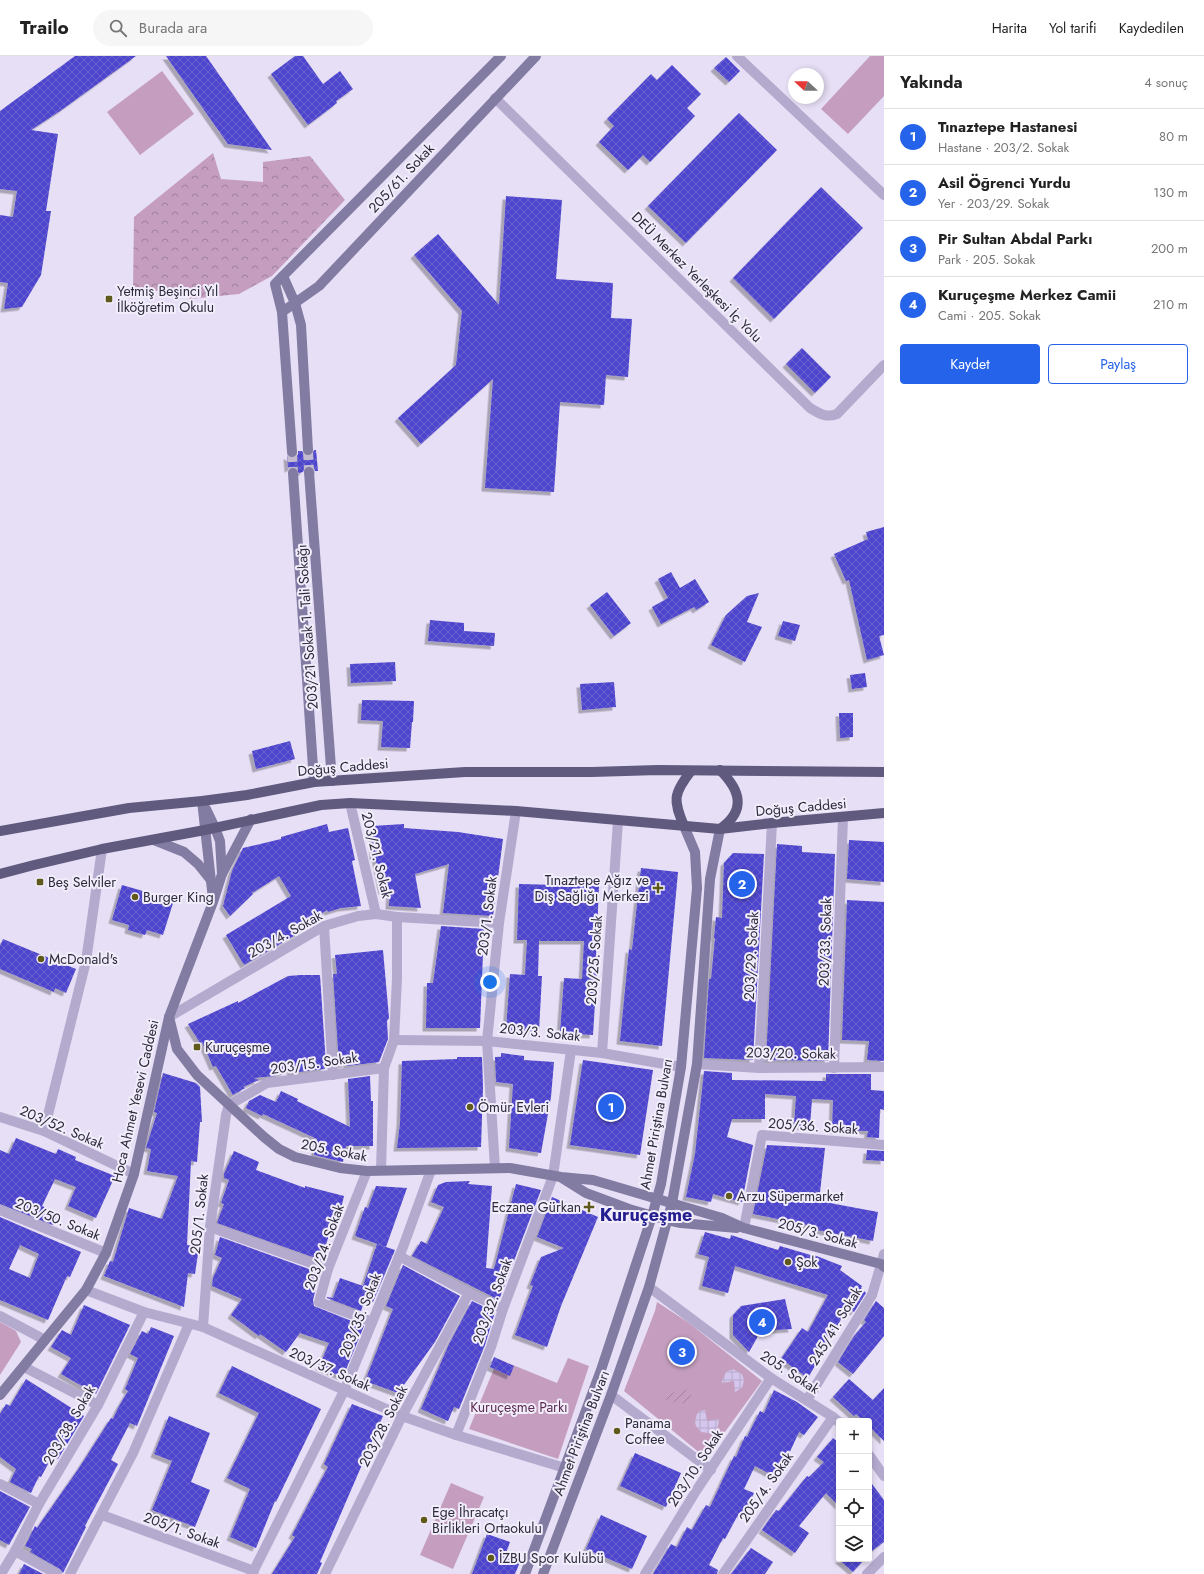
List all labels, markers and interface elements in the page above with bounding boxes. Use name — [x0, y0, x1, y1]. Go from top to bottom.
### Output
search box — [93, 10, 373, 46]
text: Trailo — [20, 14, 69, 41]
icon: search — [107, 17, 129, 39]
text: Burada ara — [139, 17, 207, 39]
text: Harita — [992, 18, 1027, 38]
text: Yol tarifi — [1049, 18, 1097, 38]
text: Kaydedilen — [1119, 18, 1184, 38]
north arrow — [788, 68, 824, 104]
text: Yakında — [900, 70, 963, 94]
text: 4 sonuç — [1144, 73, 1188, 92]
text: Tınaztepe Hastanesi — [938, 116, 1077, 138]
text: 1 — [910, 127, 916, 146]
text: 80 m — [1159, 127, 1188, 146]
street label: 205/61. Sokak — [363, 138, 439, 217]
text: Hastane · 203/2. Sokak — [938, 138, 1069, 157]
text: Asil Öğrenci Yurdu — [938, 172, 1071, 194]
text: 2 — [909, 183, 917, 202]
text: 130 m — [1153, 183, 1188, 202]
text: Yer · 203/29. Sokak — [938, 194, 1049, 213]
street label: DEÜ Merkez Yerleşkesi İç Yolu — [627, 207, 767, 347]
text: Pir Sultan Abdal Parkı — [938, 228, 1092, 250]
text: 3 — [909, 239, 917, 258]
text: 200 m — [1151, 239, 1188, 258]
text: Park · 205. Sokak — [938, 250, 1035, 269]
place label: Yetmiş Beşinci Yıl İlköğretim Okulu — [117, 281, 218, 317]
text: Kuruçeşme Merkez Camii — [938, 284, 1116, 306]
marker: Yetmiş Beşinci Yıl İlköğretim Okulu — [104, 294, 114, 304]
text: 4 — [908, 295, 918, 314]
text: 210 m — [1153, 295, 1188, 314]
text: Cami · 205. Sokak — [938, 306, 1041, 325]
button: Kaydet — [900, 344, 1040, 384]
button: Paylaş — [1048, 344, 1188, 384]
street label: 203/21 Sokak 1. Tali Sokağı — [291, 544, 323, 710]
street label: Doğuş Caddesi — [297, 753, 389, 781]
street label: Doğuş Caddesi — [755, 793, 847, 821]
street label: 203/21. Sokak — [357, 810, 398, 901]
pin: 2 — [729, 869, 755, 899]
place label: Tınaztepe Ağız ve Diş Sağlığı Merkezi — [535, 870, 649, 906]
place label: Beş Selviler — [48, 872, 116, 892]
street label: 203/1. Sokak — [472, 874, 502, 957]
marker: Beş Selviler — [35, 877, 45, 887]
marker: Tınaztepe Ağız ve Diş Sağlığı Merkezi — [652, 882, 664, 894]
place label: Burger King — [143, 887, 214, 907]
marker: Burger King — [130, 892, 140, 902]
street label: 203/33. Sokak — [813, 896, 837, 987]
street label: 203/4. Sokak — [244, 905, 326, 963]
street label: 203/29. Sokak — [739, 910, 763, 1001]
street label: 203/25. Sokak — [581, 914, 607, 1005]
place label: McDonald's — [49, 949, 118, 969]
marker: McDonald's — [36, 954, 46, 964]
your location — [480, 972, 500, 992]
street label: Hoca Ahmet Yesevi Caddesi — [107, 1018, 163, 1184]
street label: 203/3. Sokak — [499, 1018, 582, 1046]
place label: Kuruçeşme — [205, 1037, 270, 1057]
marker: Kuruçeşme — [192, 1042, 202, 1052]
street label: 203/20. Sokak — [746, 1042, 837, 1064]
street label: 203/15. Sokak — [269, 1047, 360, 1079]
street label: Ahmet Piriştina Bulvarı — [635, 1057, 677, 1191]
pin: 1 — [598, 1092, 624, 1122]
place label: Ömür Evleri — [478, 1097, 549, 1117]
street label: 203/52. Sokak — [17, 1100, 108, 1154]
marker: Ömür Evleri — [465, 1102, 475, 1112]
street label: 205/36. Sokak — [767, 1113, 859, 1139]
street label: 205. Sokak — [299, 1134, 370, 1166]
street label: 205/1. Sokak — [185, 1172, 213, 1255]
place label: Arzu Süpermarket — [737, 1186, 844, 1206]
marker: Arzu Süpermarket — [724, 1191, 734, 1201]
street label: 203/50. Sokak — [12, 1193, 104, 1245]
place label: Eczane Gürkan — [491, 1197, 581, 1217]
street label: 203/24. Sokak — [299, 1201, 349, 1293]
marker: Eczane Gürkan — [584, 1202, 594, 1212]
district label: Kuruçeşme — [600, 1202, 692, 1228]
street label: 205/3. Sokak — [776, 1213, 861, 1253]
place label: Şok — [796, 1252, 818, 1272]
street label: 203/32. Sokak — [467, 1255, 517, 1346]
marker: Şok — [783, 1257, 793, 1267]
street label: 203/35. Sokak — [334, 1269, 386, 1360]
street label: 245/41. Sokak — [804, 1282, 867, 1369]
pin: 4 — [749, 1307, 775, 1337]
pin: 3 — [669, 1337, 695, 1367]
street label: 203/37. Sokak — [286, 1342, 375, 1396]
street label: 205. Sokak — [756, 1345, 824, 1399]
street label: Ahmet Piriştina Bulvarı — [548, 1367, 614, 1499]
street label: 203/38. Sokak — [38, 1381, 100, 1468]
street label: 203/28. Sokak — [354, 1381, 413, 1470]
park label: Kuruçeşme Parkı — [470, 1397, 568, 1417]
place label: Panama Coffee — [625, 1413, 671, 1449]
map controls — [836, 1418, 872, 1562]
button: + — [836, 1418, 872, 1454]
street label: 203/10. Sokak — [663, 1425, 728, 1511]
marker: Panama Coffee — [612, 1426, 622, 1436]
street label: 205/4. Sokak — [734, 1447, 798, 1526]
button: − — [836, 1454, 872, 1490]
button: locate — [836, 1490, 872, 1526]
place label: Ege İhracatçı Birlikleri Ortaokulu — [432, 1502, 542, 1538]
street label: 205/1. Sokak — [141, 1507, 224, 1553]
marker: Ege İhracatçı Birlikleri Ortaokulu — [419, 1515, 429, 1525]
button: layers — [836, 1526, 872, 1562]
place label: İZBU Spor Kulübü — [499, 1548, 604, 1568]
marker: İZBU Spor Kulübü — [486, 1553, 496, 1563]

